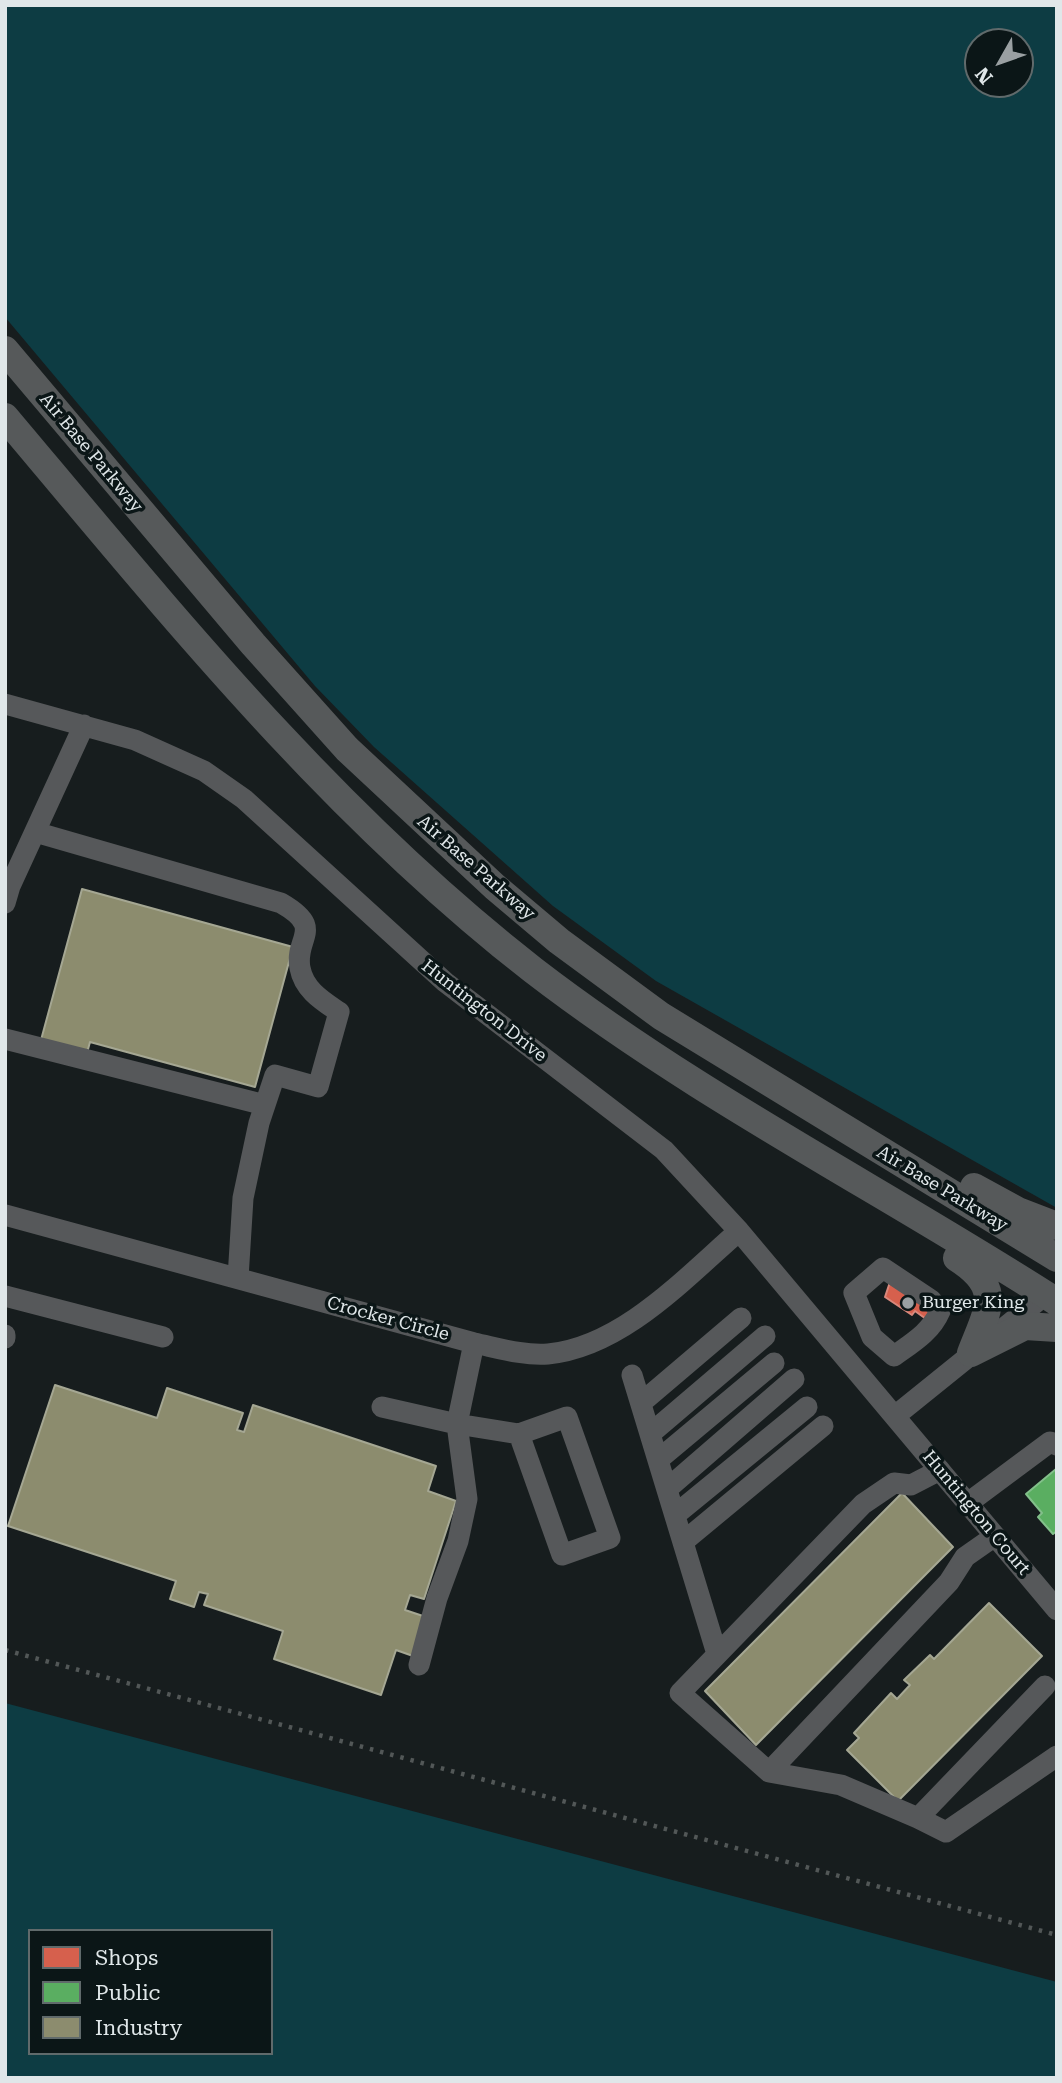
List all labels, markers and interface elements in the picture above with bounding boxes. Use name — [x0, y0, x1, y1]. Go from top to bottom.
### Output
north arrow — [964, 28, 1034, 98]
text: N — [971, 63, 998, 89]
street label: Air Base Parkway — [35, 389, 147, 517]
street label: Air Base Parkway — [413, 811, 539, 925]
street label: Huntington Drive — [417, 955, 551, 1067]
street label: Air Base Parkway — [873, 1141, 1011, 1237]
street label: Crocker Circle — [325, 1292, 451, 1346]
place label: Burger King — [922, 1292, 1025, 1314]
marker: Burger King — [900, 1295, 916, 1311]
street label: Huntington Court — [918, 1446, 1034, 1580]
legend — [28, 1929, 273, 2055]
text: Shops — [95, 1946, 158, 1970]
text: Public — [95, 1981, 160, 2005]
text: Industry — [95, 2016, 182, 2040]

